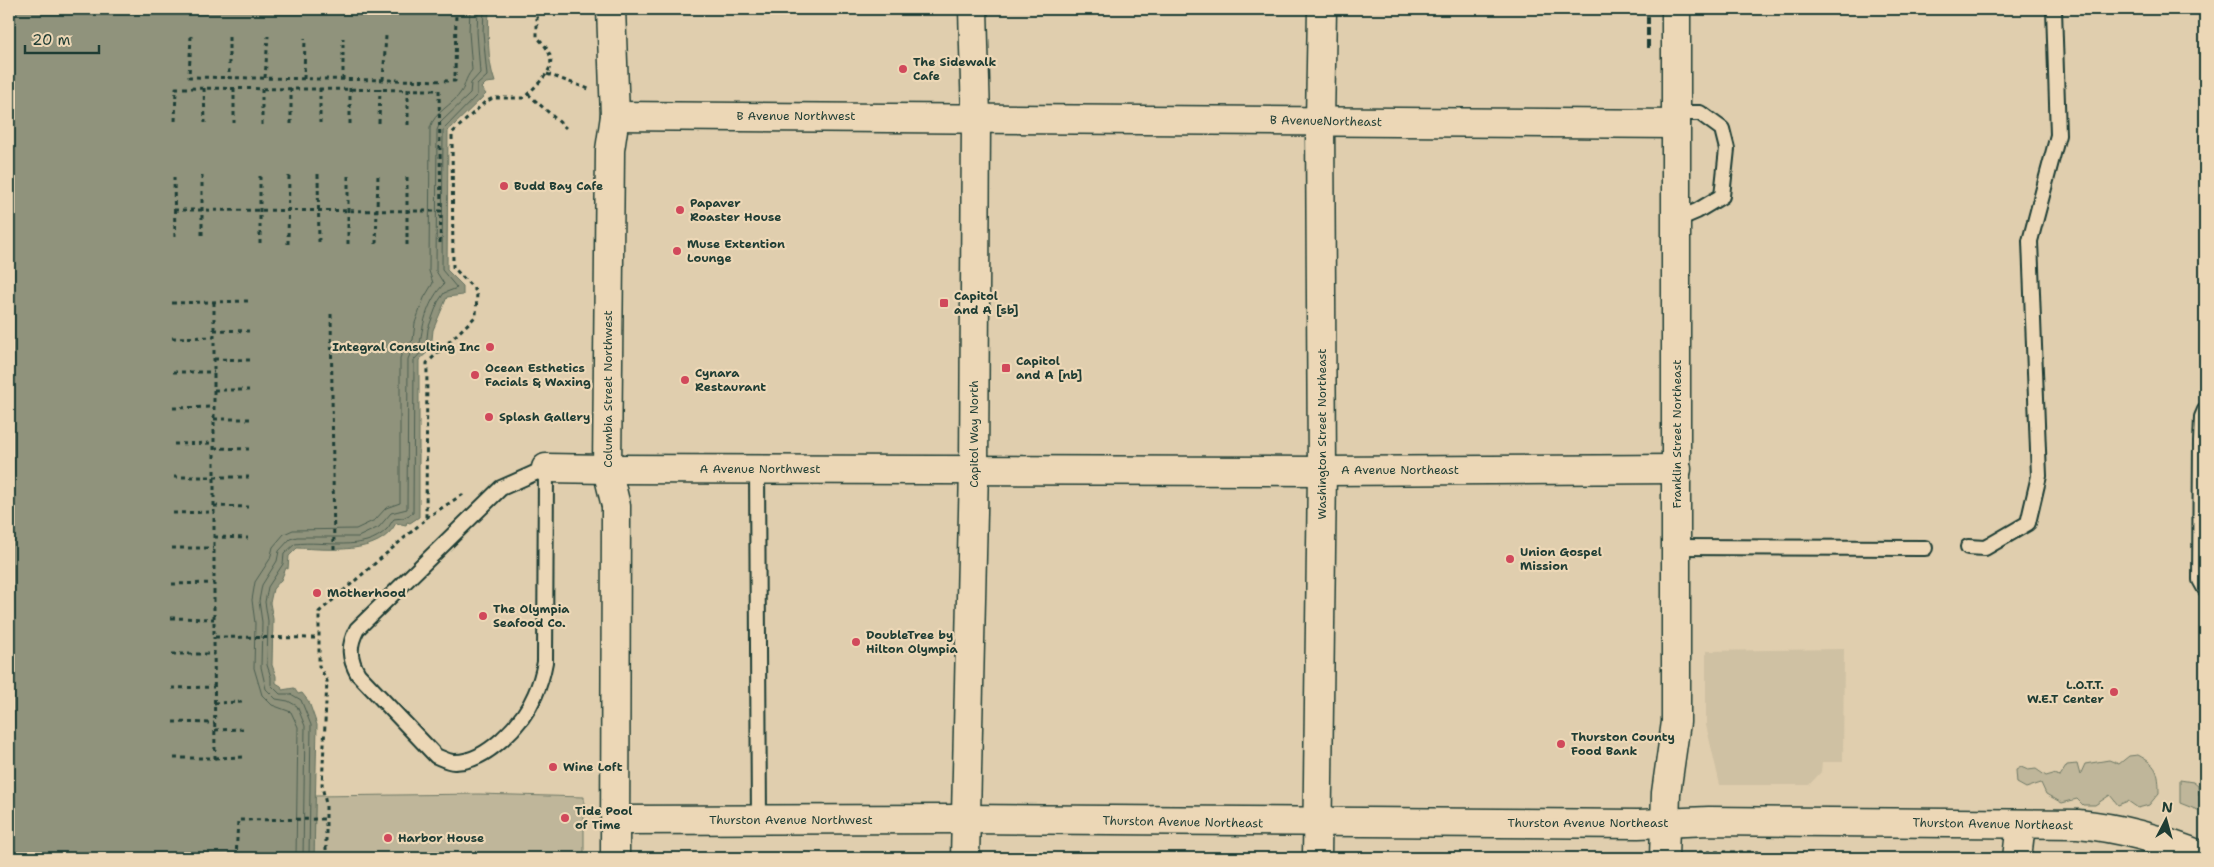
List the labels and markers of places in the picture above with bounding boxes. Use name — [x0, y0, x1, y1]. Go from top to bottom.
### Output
place label: The Sidewalk Cafe — [913, 54, 996, 84]
marker: The Sidewalk Cafe — [897, 63, 909, 75]
place label: Budd Bay Cafe — [514, 178, 603, 194]
marker: Budd Bay Cafe — [498, 180, 510, 192]
place label: Papaver Roaster House — [690, 195, 782, 225]
marker: Papaver Roaster House — [674, 204, 686, 216]
place label: Muse Extention Lounge — [687, 236, 785, 266]
marker: Muse Extention Lounge — [671, 245, 683, 257]
place label: Capitol and A [sb] — [954, 288, 1019, 318]
marker: Capitol and A [sb] — [938, 297, 950, 309]
place label: Integral Consulting Inc — [332, 339, 480, 355]
marker: Integral Consulting Inc — [484, 341, 496, 353]
place label: Capitol and A [nb] — [1016, 353, 1083, 383]
place label: Ocean Esthetics Facials & Waxing — [485, 360, 591, 390]
marker: Capitol and A [nb] — [1000, 362, 1012, 374]
place label: Cynara Restaurant — [695, 365, 766, 395]
marker: Ocean Esthetics Facials & Waxing — [469, 369, 481, 381]
marker: Cynara Restaurant — [679, 374, 691, 386]
place label: Splash Gallery — [499, 409, 590, 425]
marker: Splash Gallery — [483, 411, 495, 423]
place label: Union Gospel Mission — [1520, 544, 1602, 574]
marker: Union Gospel Mission — [1504, 553, 1516, 565]
place label: Motherhood — [327, 585, 406, 601]
marker: Motherhood — [311, 587, 323, 599]
place label: The Olympia Seafood Co. — [493, 601, 570, 631]
marker: The Olympia Seafood Co. — [477, 610, 489, 622]
place label: DoubleTree by Hilton Olympia — [866, 627, 958, 657]
marker: DoubleTree by Hilton Olympia — [850, 636, 862, 648]
place label: L.O.T.T. W.E.T Center — [2027, 677, 2105, 707]
marker: L.O.T.T. W.E.T Center — [2108, 686, 2120, 698]
place label: Thurston County Food Bank — [1571, 729, 1675, 759]
marker: Thurston County Food Bank — [1555, 738, 1567, 750]
place label: Wine Loft — [563, 759, 623, 775]
marker: Wine Loft — [547, 761, 559, 773]
place label: Tide Pool of Time — [575, 803, 633, 833]
marker: Tide Pool of Time — [559, 812, 571, 824]
place label: Harbor House — [398, 830, 484, 846]
marker: Harbor House — [382, 832, 394, 844]

